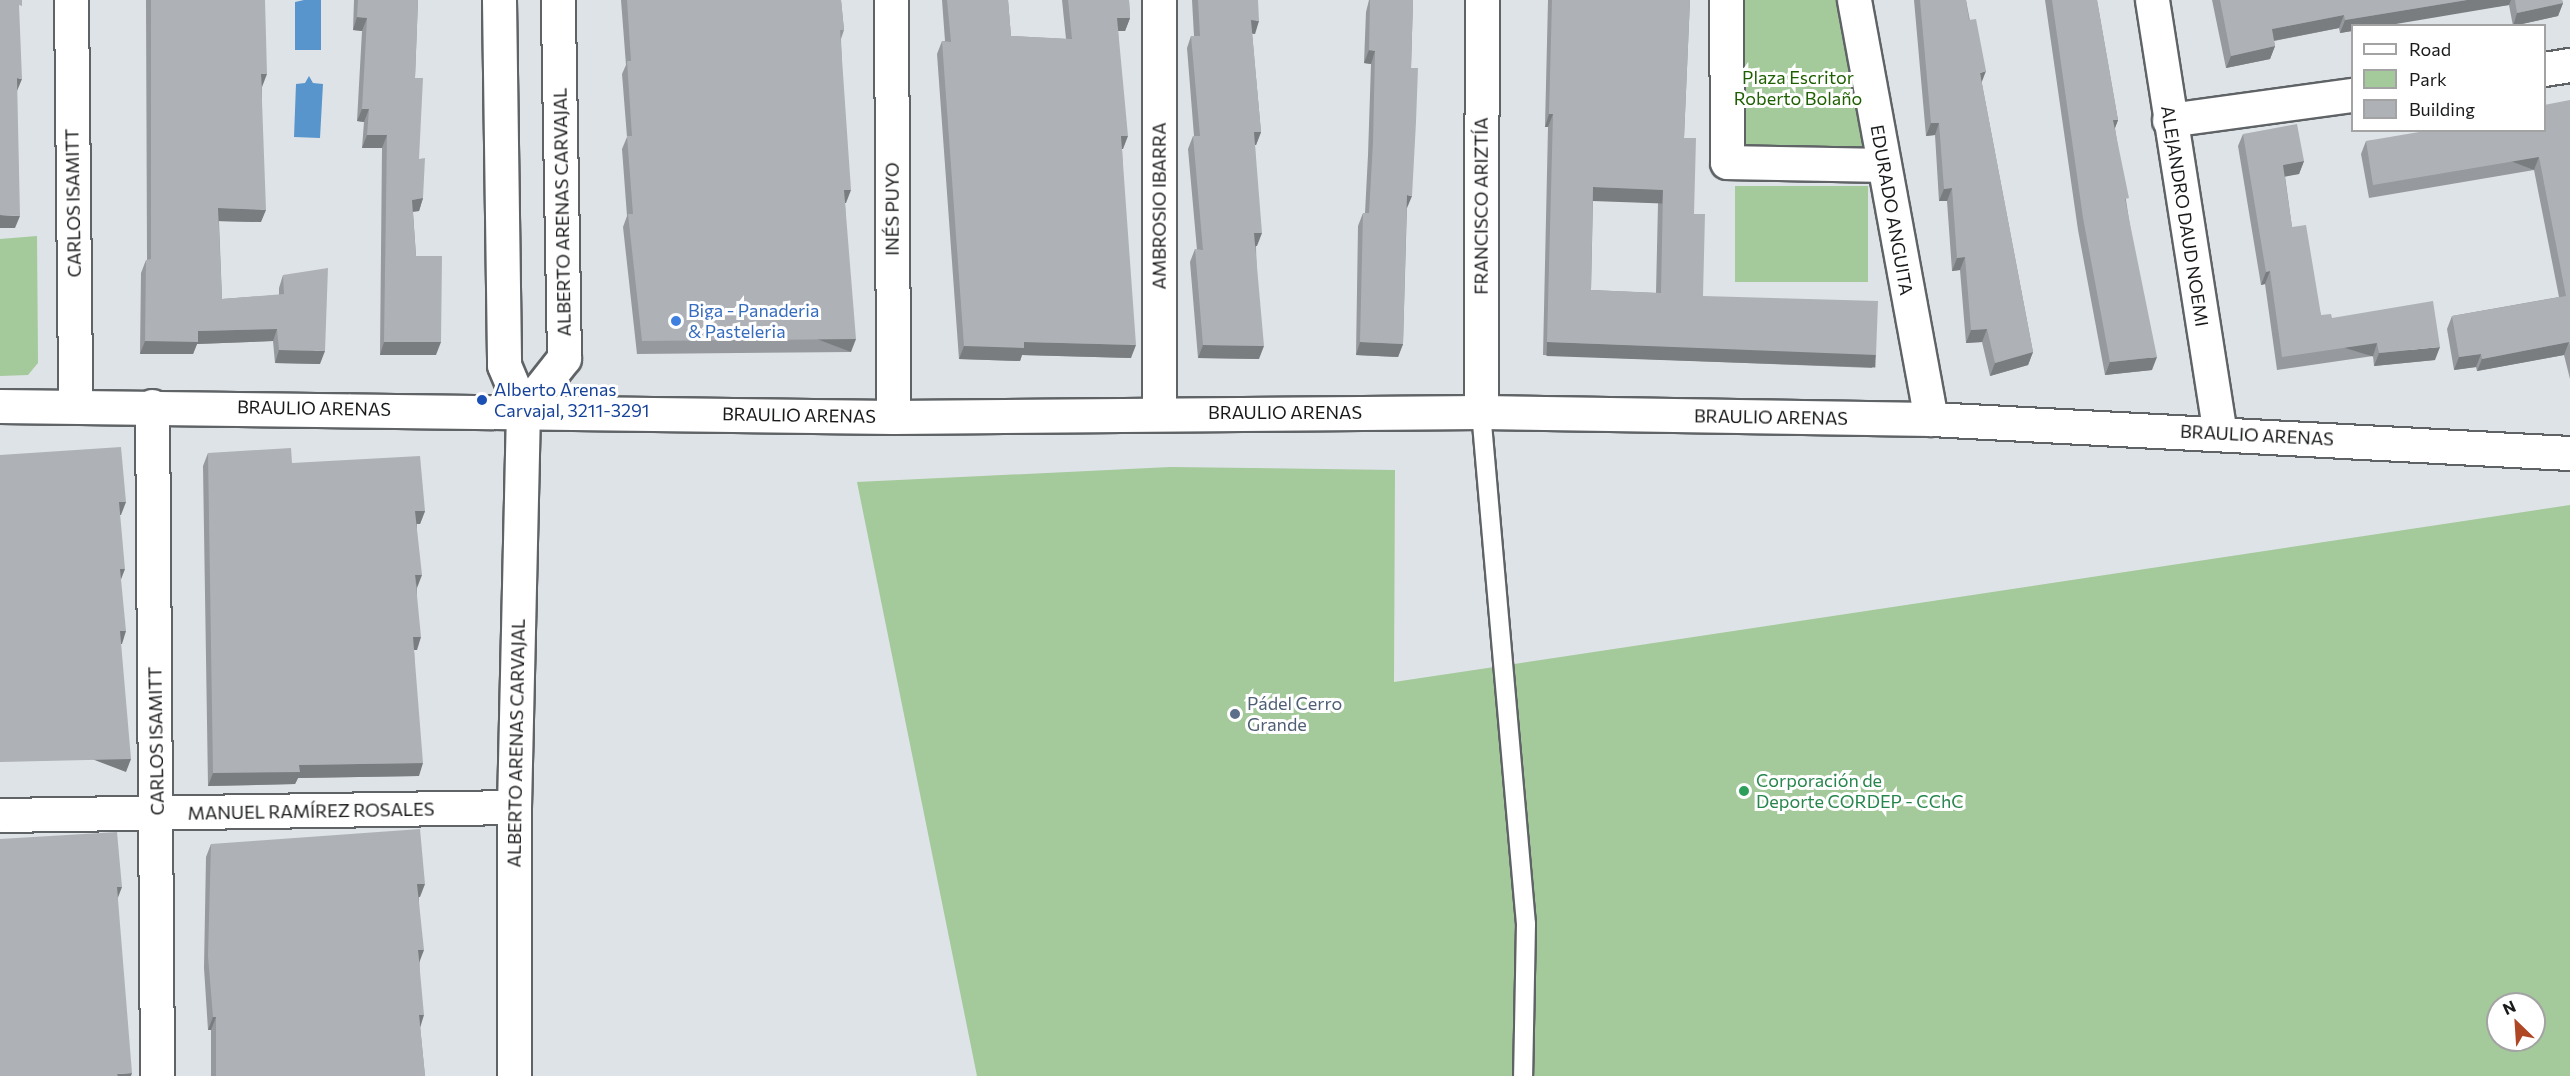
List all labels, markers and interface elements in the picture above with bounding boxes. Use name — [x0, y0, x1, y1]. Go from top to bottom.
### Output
legend — [2351, 24, 2546, 132]
text: Road — [2409, 38, 2451, 60]
park label: Plaza Escritor Roberto Bolaño — [1734, 67, 1862, 110]
text: Park — [2409, 68, 2447, 90]
street label: ALBERTO ARENAS CARVAJAL — [549, 87, 575, 337]
text: Building — [2409, 98, 2475, 120]
street label: ALEJANDRO DAUD NOEMI — [2157, 104, 2213, 328]
street label: FRANCISCO ARIZTÍA — [1470, 117, 1492, 295]
street label: AMBROSIO IBARRA — [1148, 122, 1170, 290]
street label: EDURADO ANGUITA — [1866, 123, 1918, 297]
street label: CARLOS ISAMITT — [61, 128, 85, 278]
street label: INÉS PUYO — [881, 162, 903, 256]
place label: Biga - Panaderia & Pasteleria — [688, 300, 819, 342]
marker: Biga - Panaderia & Pasteleria — [669, 314, 683, 328]
place label: Alberto Arenas Carvajal, 3211-3291 — [494, 379, 650, 422]
marker: Alberto Arenas Carvajal, 3211-3291 — [475, 393, 489, 407]
street label: BRAULIO ARENAS — [237, 396, 391, 420]
street label: BRAULIO ARENAS — [1208, 401, 1362, 423]
street label: BRAULIO ARENAS — [722, 403, 876, 427]
street label: BRAULIO ARENAS — [1694, 405, 1848, 429]
street label: BRAULIO ARENAS — [2180, 420, 2334, 450]
street label: ALBERTO ARENAS CARVAJAL — [503, 618, 529, 868]
street label: CARLOS ISAMITT — [144, 666, 168, 816]
place label: Pádel Cerro Grande — [1247, 693, 1342, 736]
marker: Pádel Cerro Grande — [1228, 707, 1242, 721]
place label: Corporación de Deporte CORDEP - CChC — [1756, 770, 1964, 812]
marker: Corporación de Deporte CORDEP - CChC — [1737, 784, 1751, 798]
street label: MANUEL RAMÍREZ ROSALES — [187, 798, 435, 824]
north arrow — [2486, 992, 2546, 1052]
text: N — [2500, 996, 2518, 1018]

